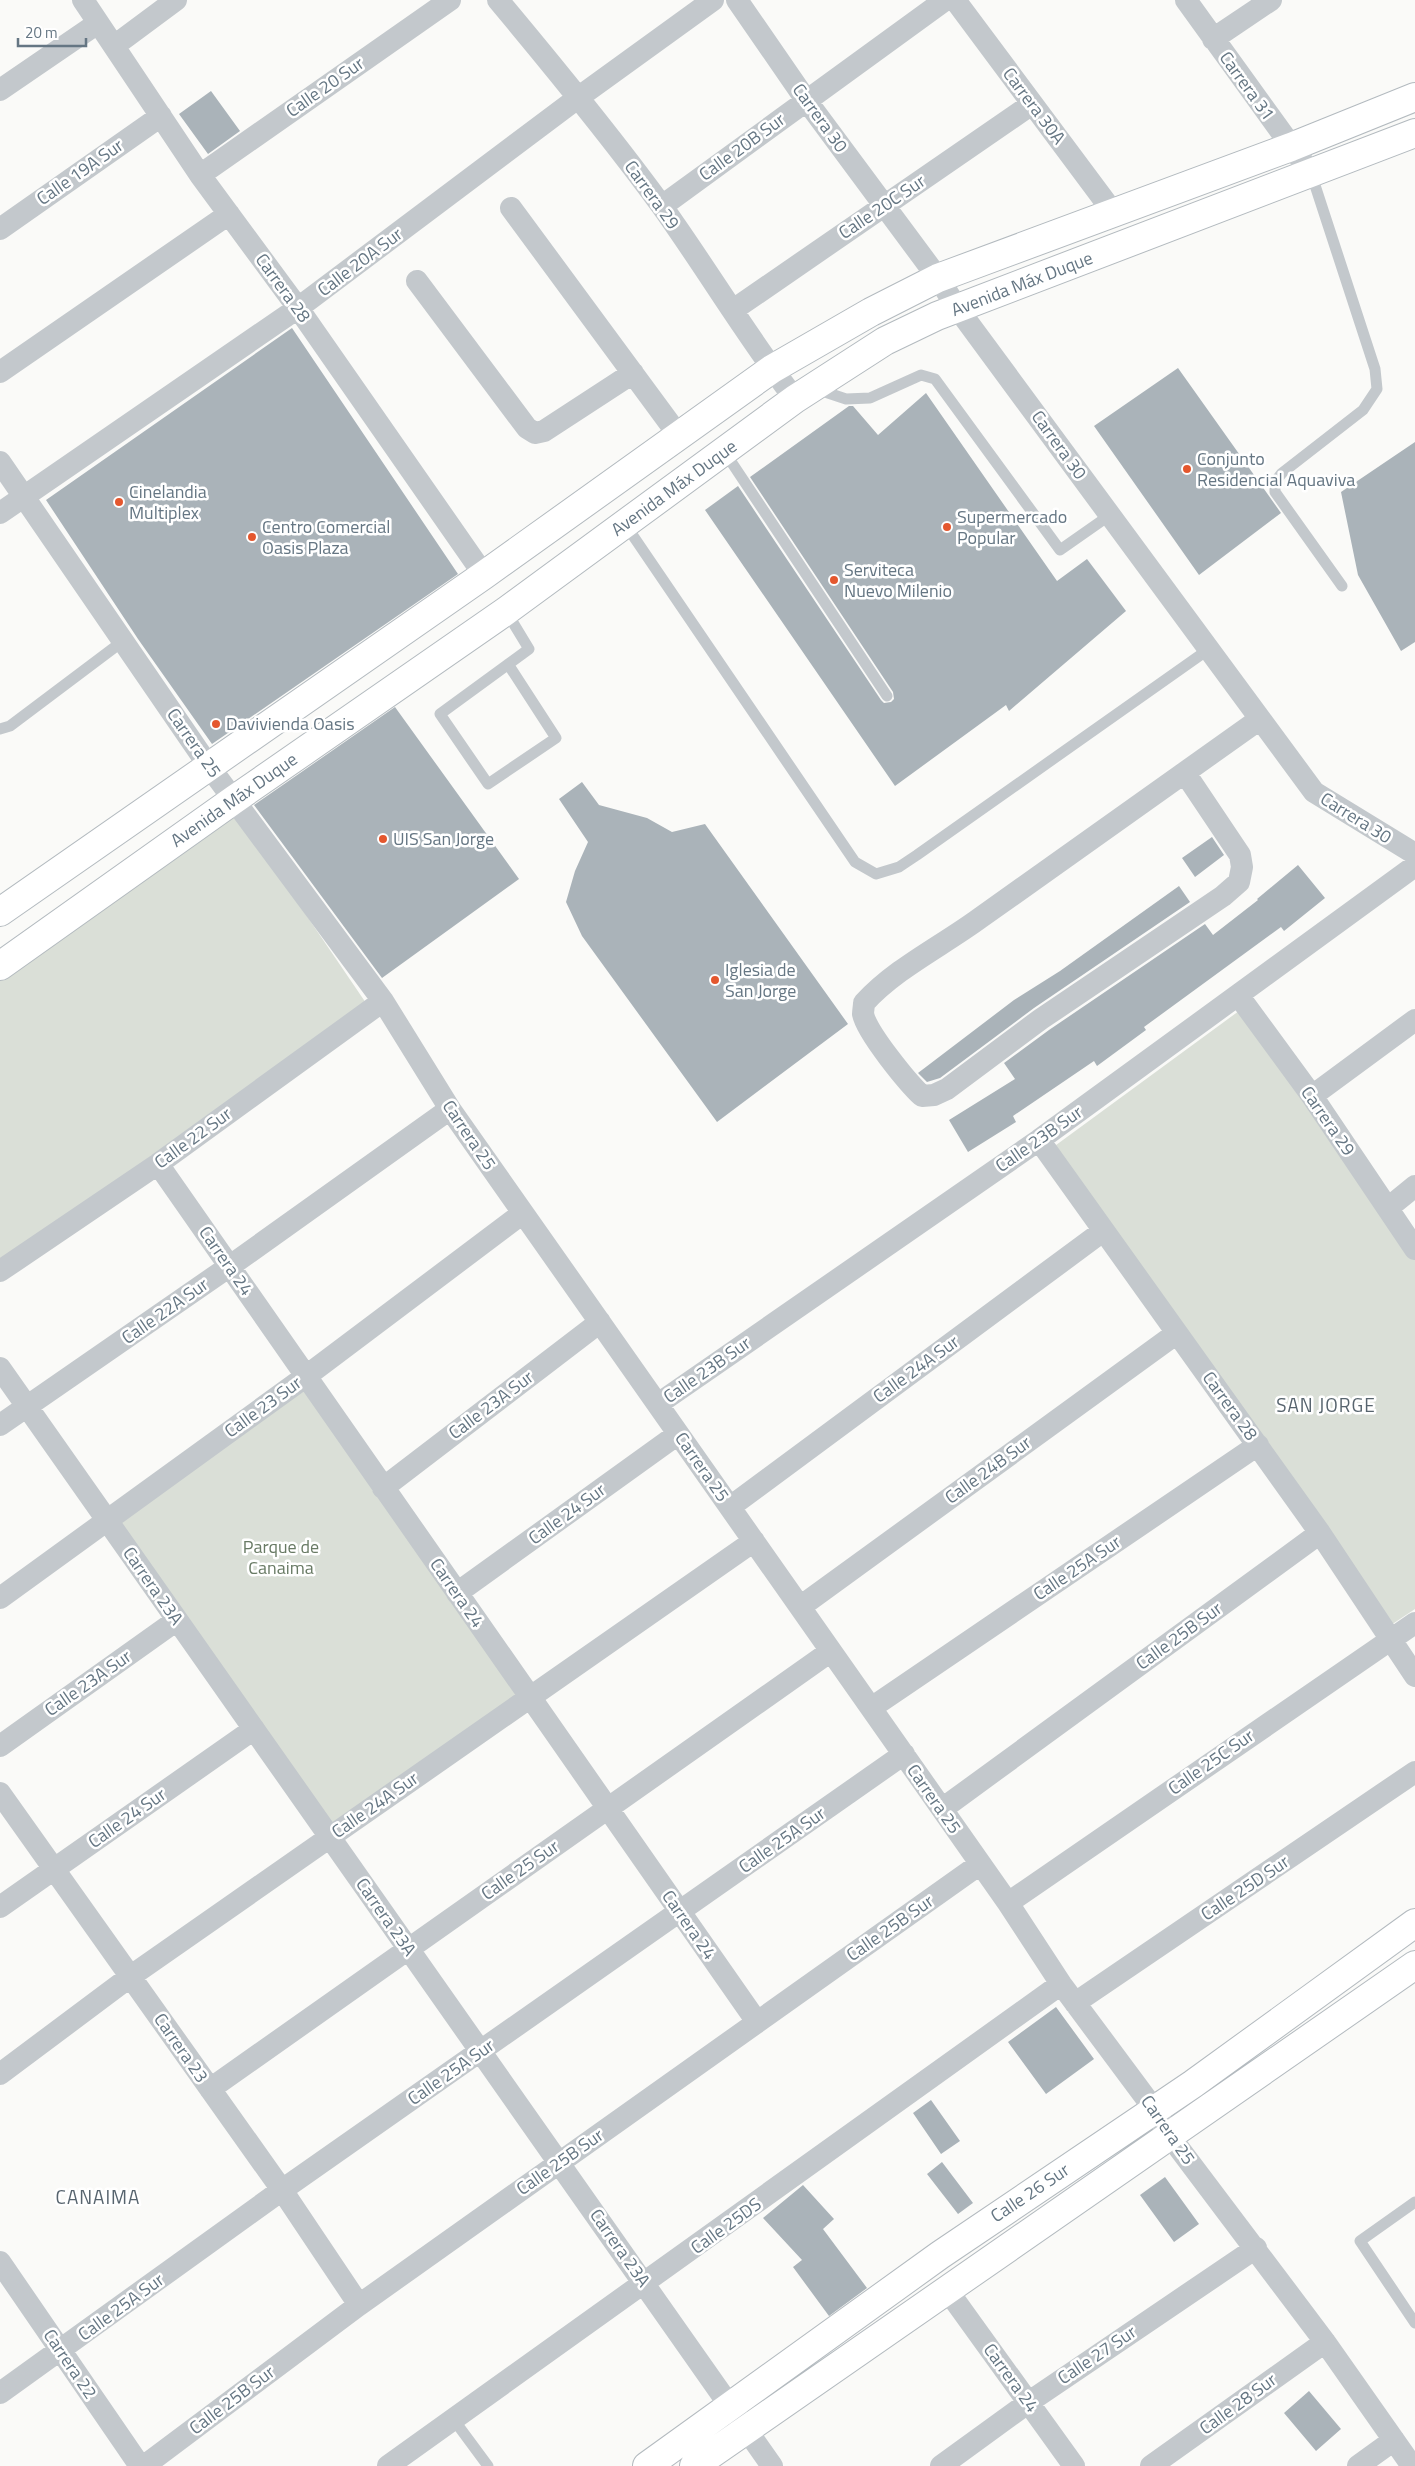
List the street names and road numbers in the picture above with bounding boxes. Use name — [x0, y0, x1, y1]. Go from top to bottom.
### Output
street label: Carrera 31 — [1213, 46, 1282, 126]
street label: Calle 20 Sur — [280, 50, 369, 123]
street label: Carrera 30A — [996, 62, 1073, 150]
street label: Carrera 30 — [786, 78, 855, 158]
street label: Calle 20B Sur — [693, 106, 790, 187]
street label: Calle 19A Sur — [31, 132, 129, 211]
street label: Carrera 29 — [618, 155, 687, 235]
street label: Calle 20C Sur — [833, 168, 931, 246]
street label: Calle 20A Sur — [311, 221, 408, 303]
street label: Avenida Máx Duque — [947, 244, 1097, 323]
street label: Carrera 28 — [249, 248, 318, 328]
street label: Carrera 30 — [1025, 405, 1094, 485]
street label: Avenida Máx Duque — [605, 433, 742, 542]
street label: Carrera 25 — [161, 702, 228, 783]
street label: Avenida Máx Duque — [165, 746, 303, 854]
street label: Carrera 30 — [1315, 785, 1397, 850]
street label: Carrera 29 — [1295, 1080, 1362, 1161]
street label: Carrera 25 — [436, 1094, 503, 1175]
street label: Calle 23B Sur — [990, 1099, 1088, 1179]
street label: Calle 22 Sur — [148, 1100, 237, 1175]
street label: Carrera 24 — [193, 1220, 260, 1301]
street label: Calle 22A Sur — [116, 1271, 214, 1350]
street label: Calle 24A Sur — [867, 1328, 964, 1409]
street label: Calle 23B Sur — [658, 1330, 756, 1410]
street label: Calle 23A Sur — [442, 1364, 539, 1446]
street label: Carrera 28 — [1196, 1366, 1265, 1446]
street label: Calle 23 Sur — [218, 1369, 307, 1444]
street label: Carrera 25 — [669, 1426, 736, 1507]
street label: Calle 24B Sur — [939, 1429, 1036, 1510]
street label: Calle 24 Sur — [522, 1476, 611, 1551]
street label: Calle 25A Sur — [1027, 1528, 1126, 1607]
street label: Carrera 23A — [116, 1541, 191, 1631]
street label: Carrera 24 — [424, 1552, 491, 1633]
street label: Calle 25B Sur — [1130, 1595, 1227, 1676]
street label: Calle 23A Sur — [39, 1643, 137, 1722]
street label: Calle 25C Sur — [1162, 1722, 1259, 1801]
street label: Carrera 25 — [901, 1758, 968, 1839]
street label: Calle 24A Sur — [326, 1765, 424, 1844]
street label: Calle 24 Sur — [82, 1781, 171, 1854]
street label: Calle 25A Sur — [733, 1800, 831, 1879]
street label: Calle 25 Sur — [475, 1833, 564, 1906]
street label: Calle 25D Sur — [1195, 1848, 1294, 1927]
street label: Carrera 23A — [349, 1872, 424, 1962]
street label: Carrera 24 — [656, 1884, 723, 1965]
street label: Calle 25B Sur — [841, 1888, 939, 1968]
street label: Carrera 23 — [148, 2007, 215, 2088]
street label: Calle 25A Sur — [402, 2032, 500, 2111]
street label: Carrera 25 — [1135, 2089, 1202, 2170]
street label: Calle 25B Sur — [511, 2122, 609, 2202]
street label: Calle 26 Sur — [985, 2156, 1075, 2229]
street label: Calle 25DS — [685, 2191, 767, 2261]
street label: Carrera 23A — [583, 2203, 658, 2293]
street label: Calle 25A Sur — [72, 2266, 169, 2347]
street label: Calle 27 Sur — [1052, 2318, 1142, 2391]
street label: Carrera 22 — [37, 2323, 104, 2404]
street label: Carrera 24 — [977, 2338, 1046, 2418]
street label: Calle 25B Sur — [183, 2358, 280, 2441]
street label: Calle 28 Sur — [1193, 2366, 1282, 2441]

